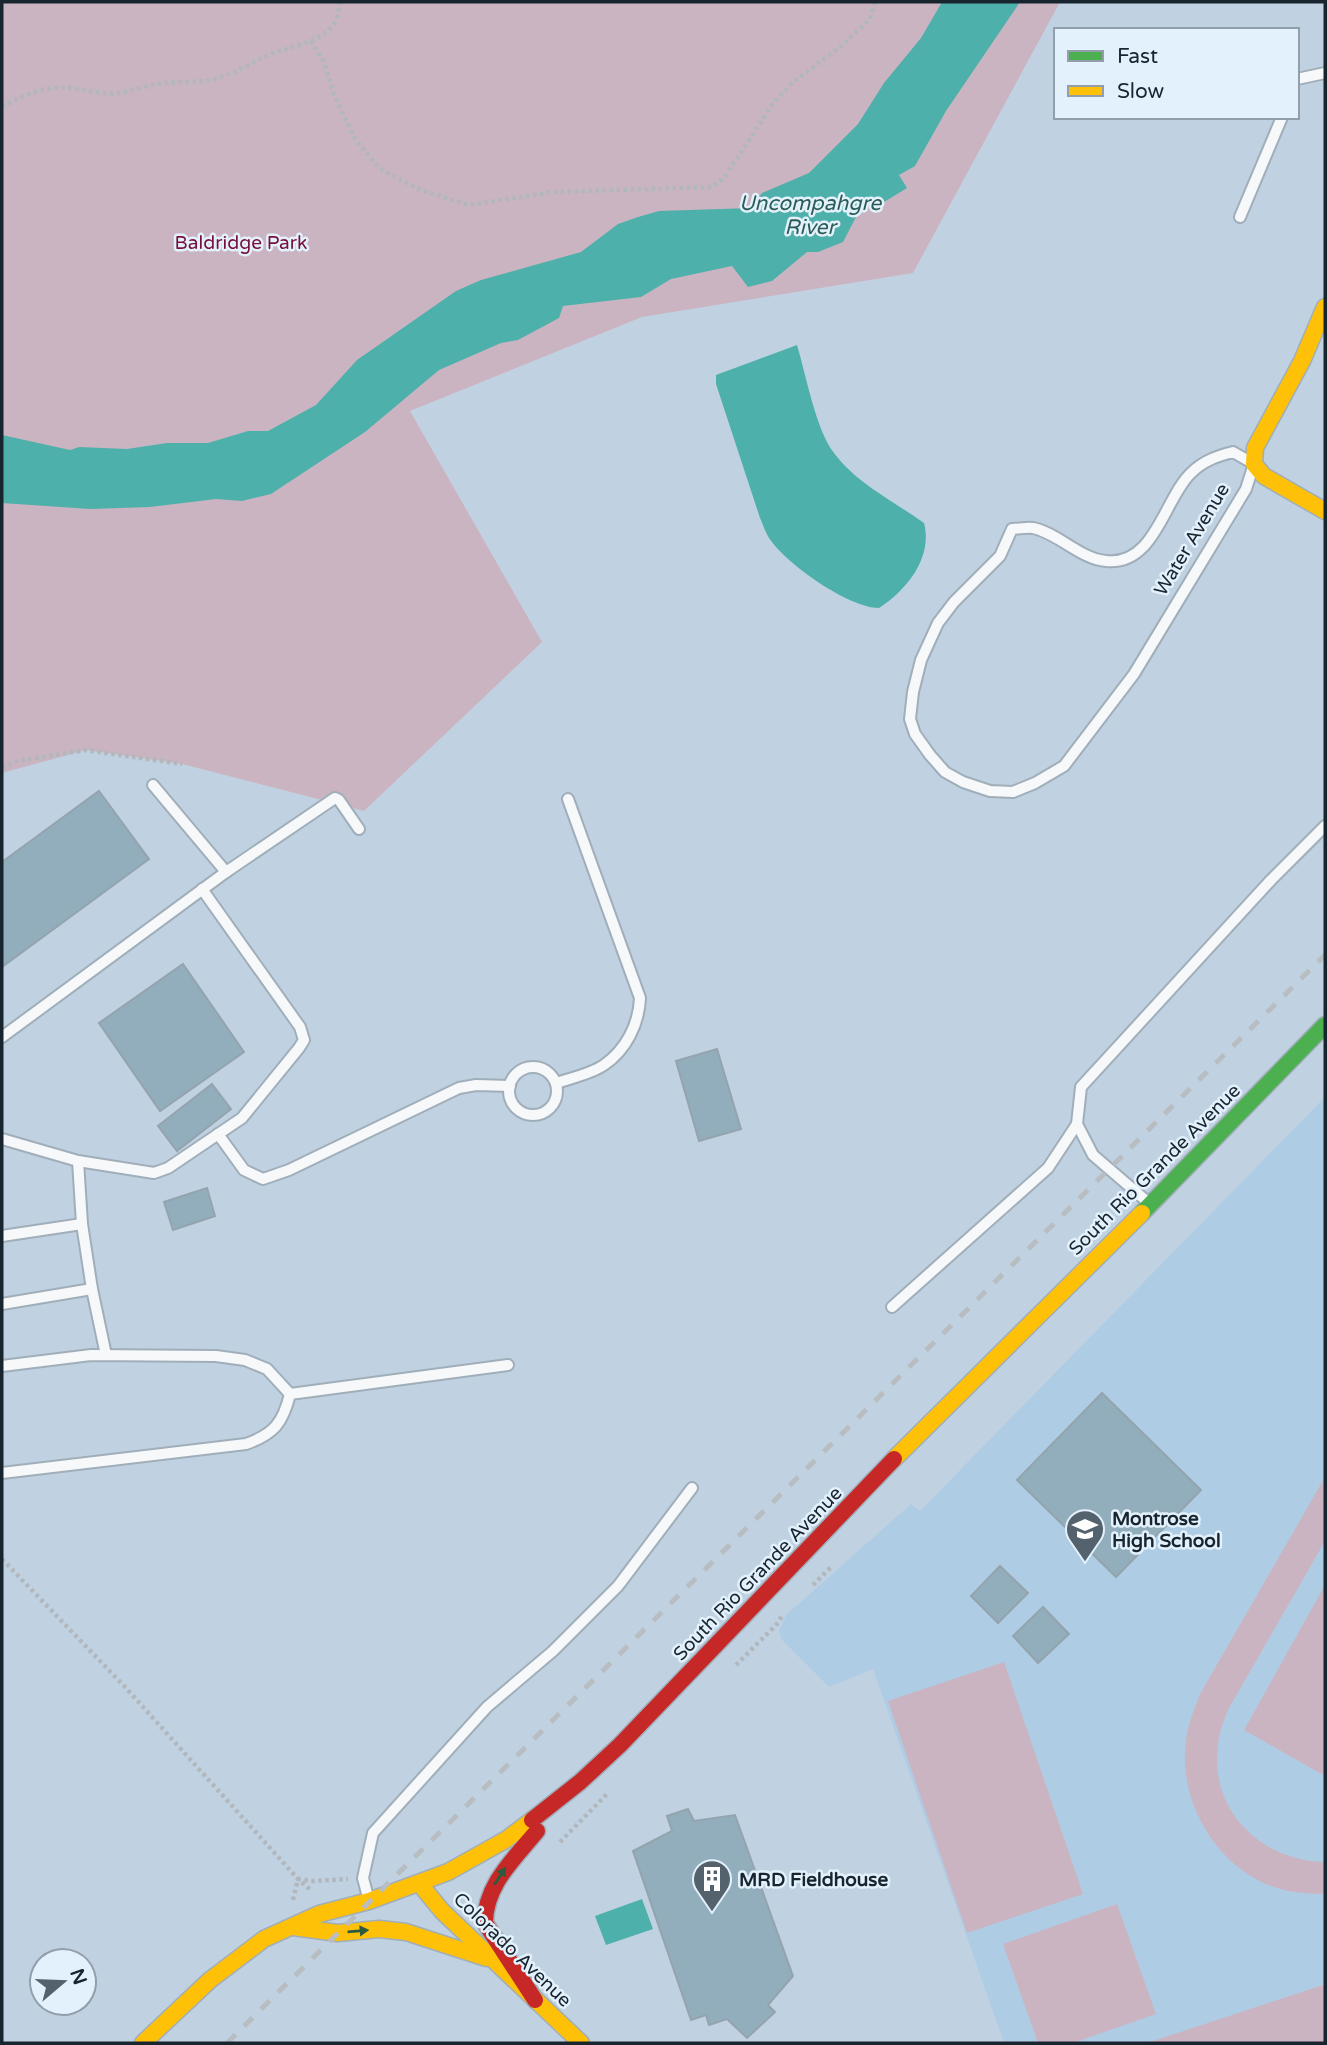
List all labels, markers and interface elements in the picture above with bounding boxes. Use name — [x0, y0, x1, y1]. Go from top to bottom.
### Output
legend — [1054, 28, 1299, 119]
text: Fast — [1117, 44, 1158, 69]
text: Slow — [1117, 79, 1165, 104]
water label: Uncompahgre River — [739, 191, 882, 240]
park label: Baldridge Park — [175, 232, 307, 254]
street label: Water Avenue — [1150, 479, 1234, 600]
street label: South Rio Grande Avenue — [1065, 1080, 1245, 1260]
street label: South Rio Grande Avenue — [669, 1482, 847, 1665]
school or university icon: Montrose High School — [1064, 1508, 1106, 1563]
place label: Montrose High School — [1112, 1508, 1221, 1553]
building icon: MRD Fieldhouse — [691, 1858, 733, 1913]
one-way arrow — [493, 1867, 506, 1886]
place label: MRD Fieldhouse — [739, 1869, 888, 1891]
street label: Colorado Avenue — [449, 1888, 576, 2012]
one-way arrow — [347, 1925, 369, 1936]
north arrow — [28, 1947, 98, 2017]
text: N — [65, 1966, 91, 1988]

